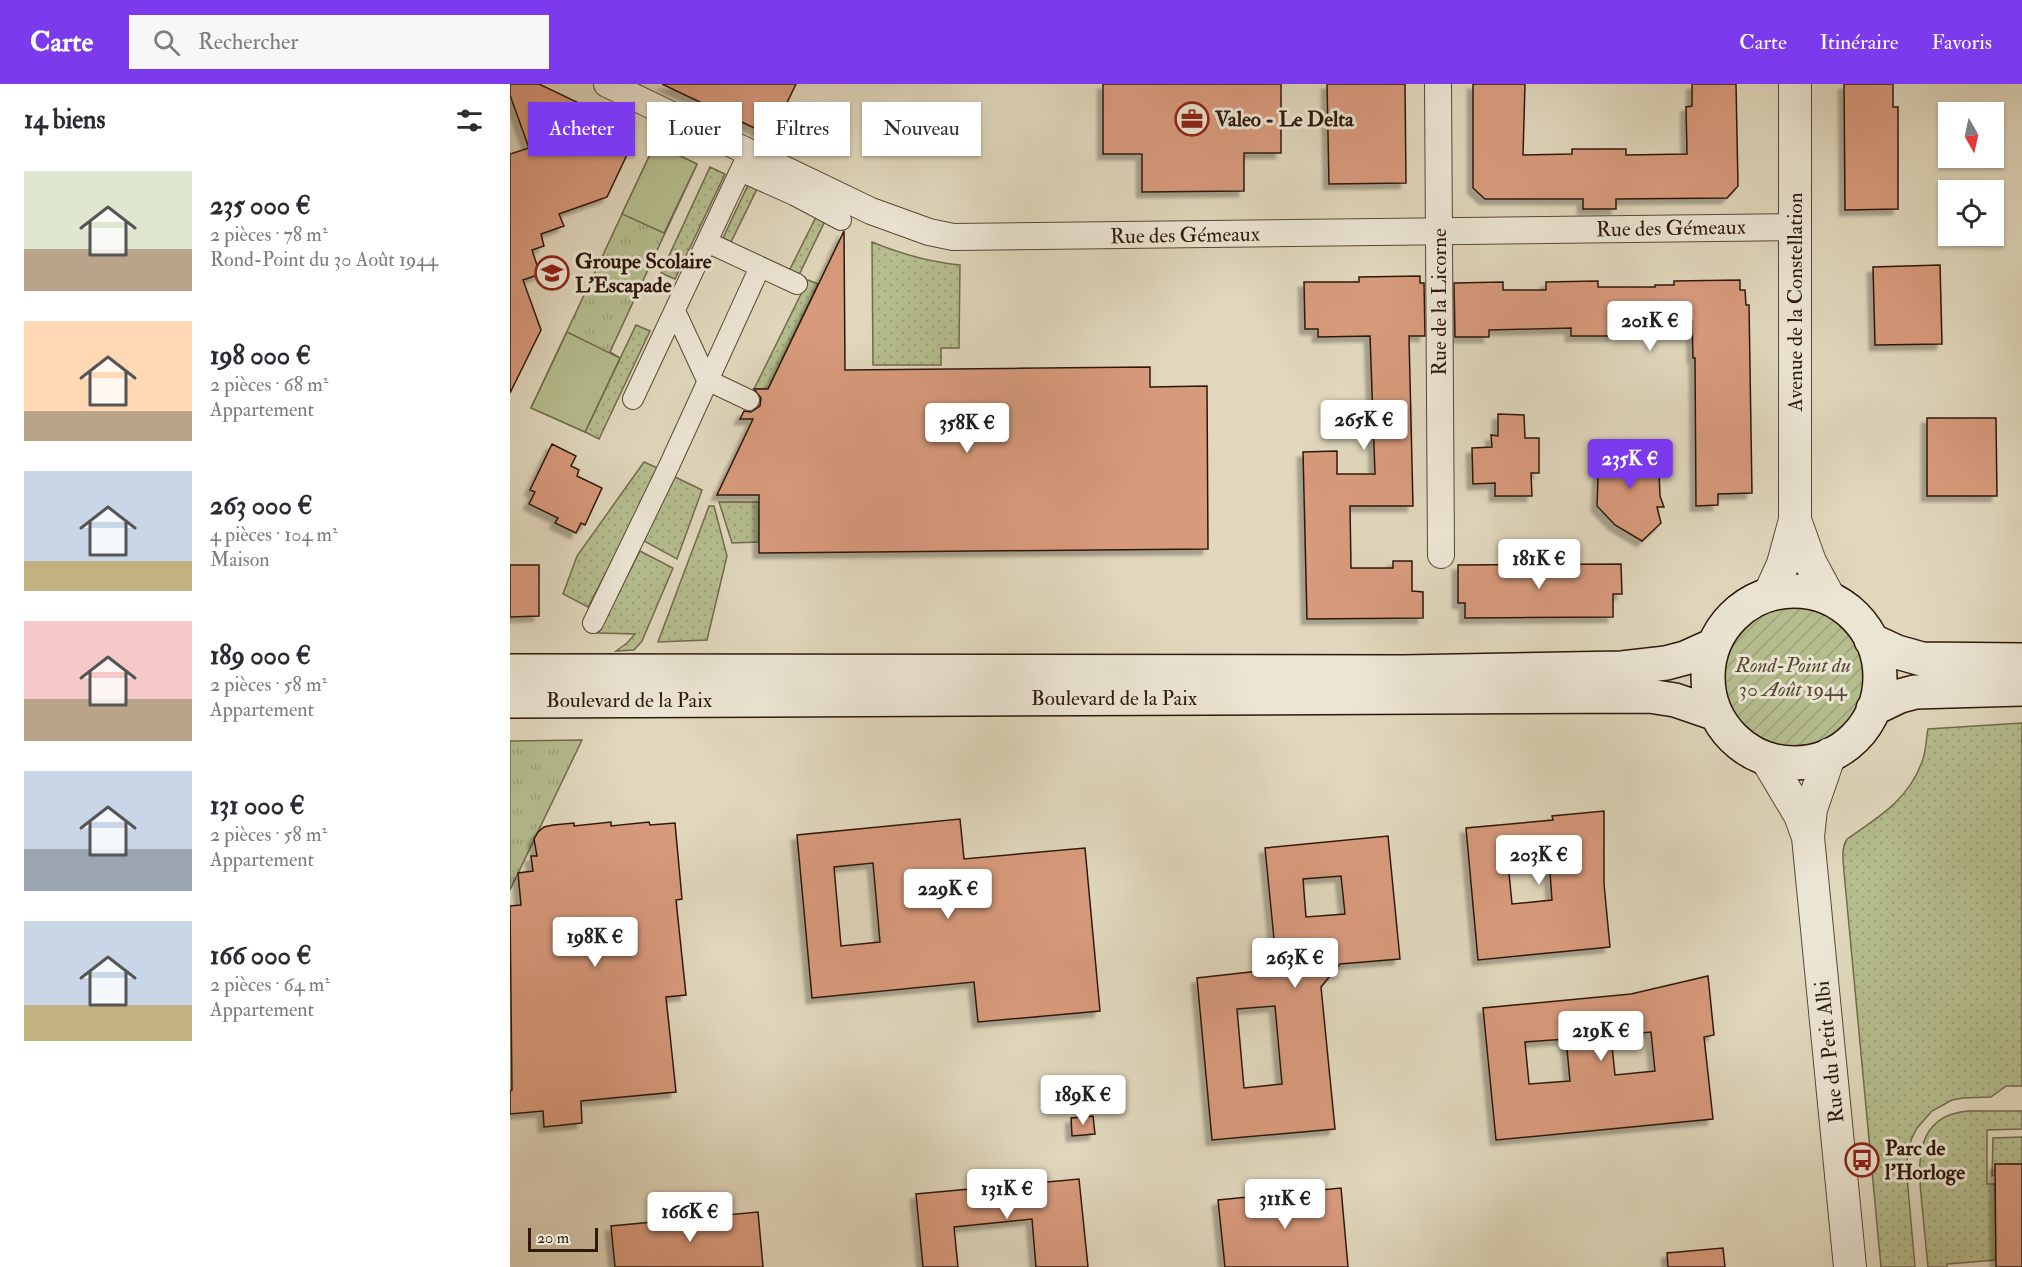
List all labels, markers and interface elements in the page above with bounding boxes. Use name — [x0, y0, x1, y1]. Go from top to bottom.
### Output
search box — [129, 15, 549, 69]
text: Carte — [30, 25, 93, 60]
icon: search — [150, 26, 183, 59]
text: Rechercher — [198, 28, 298, 56]
text: Carte — [1739, 29, 1787, 56]
text: Itinéraire — [1820, 29, 1898, 56]
text: Favoris — [1931, 29, 1992, 56]
office icon: Valeo - Le Delta — [1174, 101, 1210, 137]
chip: Acheter — [528, 102, 635, 156]
chip: Louer — [647, 102, 742, 156]
chip: Filtres — [754, 102, 850, 156]
chip: Nouveau — [862, 102, 981, 156]
north arrow — [1938, 102, 2004, 168]
map controls — [1938, 102, 2004, 246]
text: 14 biens — [24, 104, 105, 136]
icon: filters — [453, 104, 486, 137]
place label: Valeo - Le Delta — [1214, 106, 1355, 133]
button: locate — [1938, 180, 2004, 246]
text: 235 000 € — [210, 190, 311, 222]
street label: Avenue de la Constellation — [1782, 192, 1809, 412]
icon: home — [72, 195, 144, 267]
street label: Rue des Gémeaux — [1596, 214, 1747, 243]
street label: Rue des Gémeaux — [1110, 221, 1261, 250]
text: 2 pièces · 78 m² — [210, 222, 328, 247]
street label: Rue de la Licorne — [1426, 228, 1453, 376]
text: Rond-Point du 30 Août 1944 — [210, 247, 438, 272]
place label: Groupe Scolaire L'Escapade — [575, 248, 712, 299]
school or university icon: Groupe Scolaire L'Escapade — [534, 255, 570, 291]
pin: 201K € — [1601, 301, 1699, 352]
text: 201K € — [1621, 308, 1679, 333]
text: 198 000 € — [210, 340, 311, 372]
icon: home — [72, 345, 144, 417]
text: 2 pièces · 68 m² — [210, 372, 328, 397]
text: Appartement — [210, 397, 314, 422]
pin: 265K € — [1315, 400, 1413, 451]
pin: 358K € — [918, 403, 1016, 454]
text: 265K € — [1335, 407, 1393, 432]
text: 358K € — [939, 410, 995, 435]
pin: 235K € — [1581, 439, 1679, 490]
text: 235K € — [1602, 446, 1658, 471]
text: 263 000 € — [210, 490, 312, 522]
icon: home — [72, 495, 144, 567]
text: 4 pièces · 104 m² — [210, 522, 338, 547]
pin: 181K € — [1490, 539, 1588, 590]
text: 181K € — [1512, 546, 1566, 571]
text: Maison — [210, 547, 270, 572]
text: 189 000 € — [210, 640, 311, 672]
icon: home — [72, 645, 144, 717]
park label: Rond-Point du 30 Août 1944 — [1734, 652, 1851, 703]
text: 2 pièces · 58 m² — [210, 672, 327, 697]
street label: Boulevard de la Paix — [1031, 685, 1198, 712]
street label: Boulevard de la Paix — [546, 687, 713, 714]
text: Appartement — [210, 697, 314, 722]
text: 131 000 € — [210, 790, 305, 822]
icon: home — [72, 795, 144, 867]
text: 2 pièces · 58 m² — [210, 822, 327, 847]
pin: 203K € — [1490, 835, 1588, 886]
text: 203K € — [1510, 842, 1568, 867]
text: Appartement — [210, 847, 314, 872]
pin: 229K € — [899, 869, 997, 920]
text: 229K € — [918, 876, 978, 901]
pin: 198K € — [546, 917, 644, 968]
text: 198K € — [567, 924, 623, 949]
pin: 263K € — [1246, 938, 1344, 989]
text: 166 000 € — [210, 940, 312, 972]
icon: home — [72, 945, 144, 1017]
text: 263K € — [1266, 945, 1324, 970]
text: 2 pièces · 64 m² — [210, 972, 330, 997]
street label: Rue du Petit Albi — [1809, 979, 1850, 1124]
text: Appartement — [210, 997, 314, 1022]
pin: 219K € — [1552, 1011, 1650, 1062]
text: 219K € — [1572, 1018, 1630, 1043]
pin: 189K € — [1034, 1075, 1132, 1126]
text: 189K € — [1055, 1082, 1111, 1107]
place label: Parc de l'Horloge — [1884, 1135, 1965, 1186]
bus stop icon: Parc de l'Horloge — [1844, 1142, 1880, 1178]
pin: 131K € — [958, 1169, 1056, 1220]
text: 131K € — [981, 1176, 1033, 1201]
pin: 311K € — [1236, 1179, 1334, 1230]
text: 311K € — [1259, 1186, 1311, 1211]
pin: 166K € — [641, 1192, 739, 1243]
text: 166K € — [661, 1199, 719, 1224]
scale bar — [528, 1225, 598, 1252]
text: 20 m — [537, 1228, 569, 1248]

